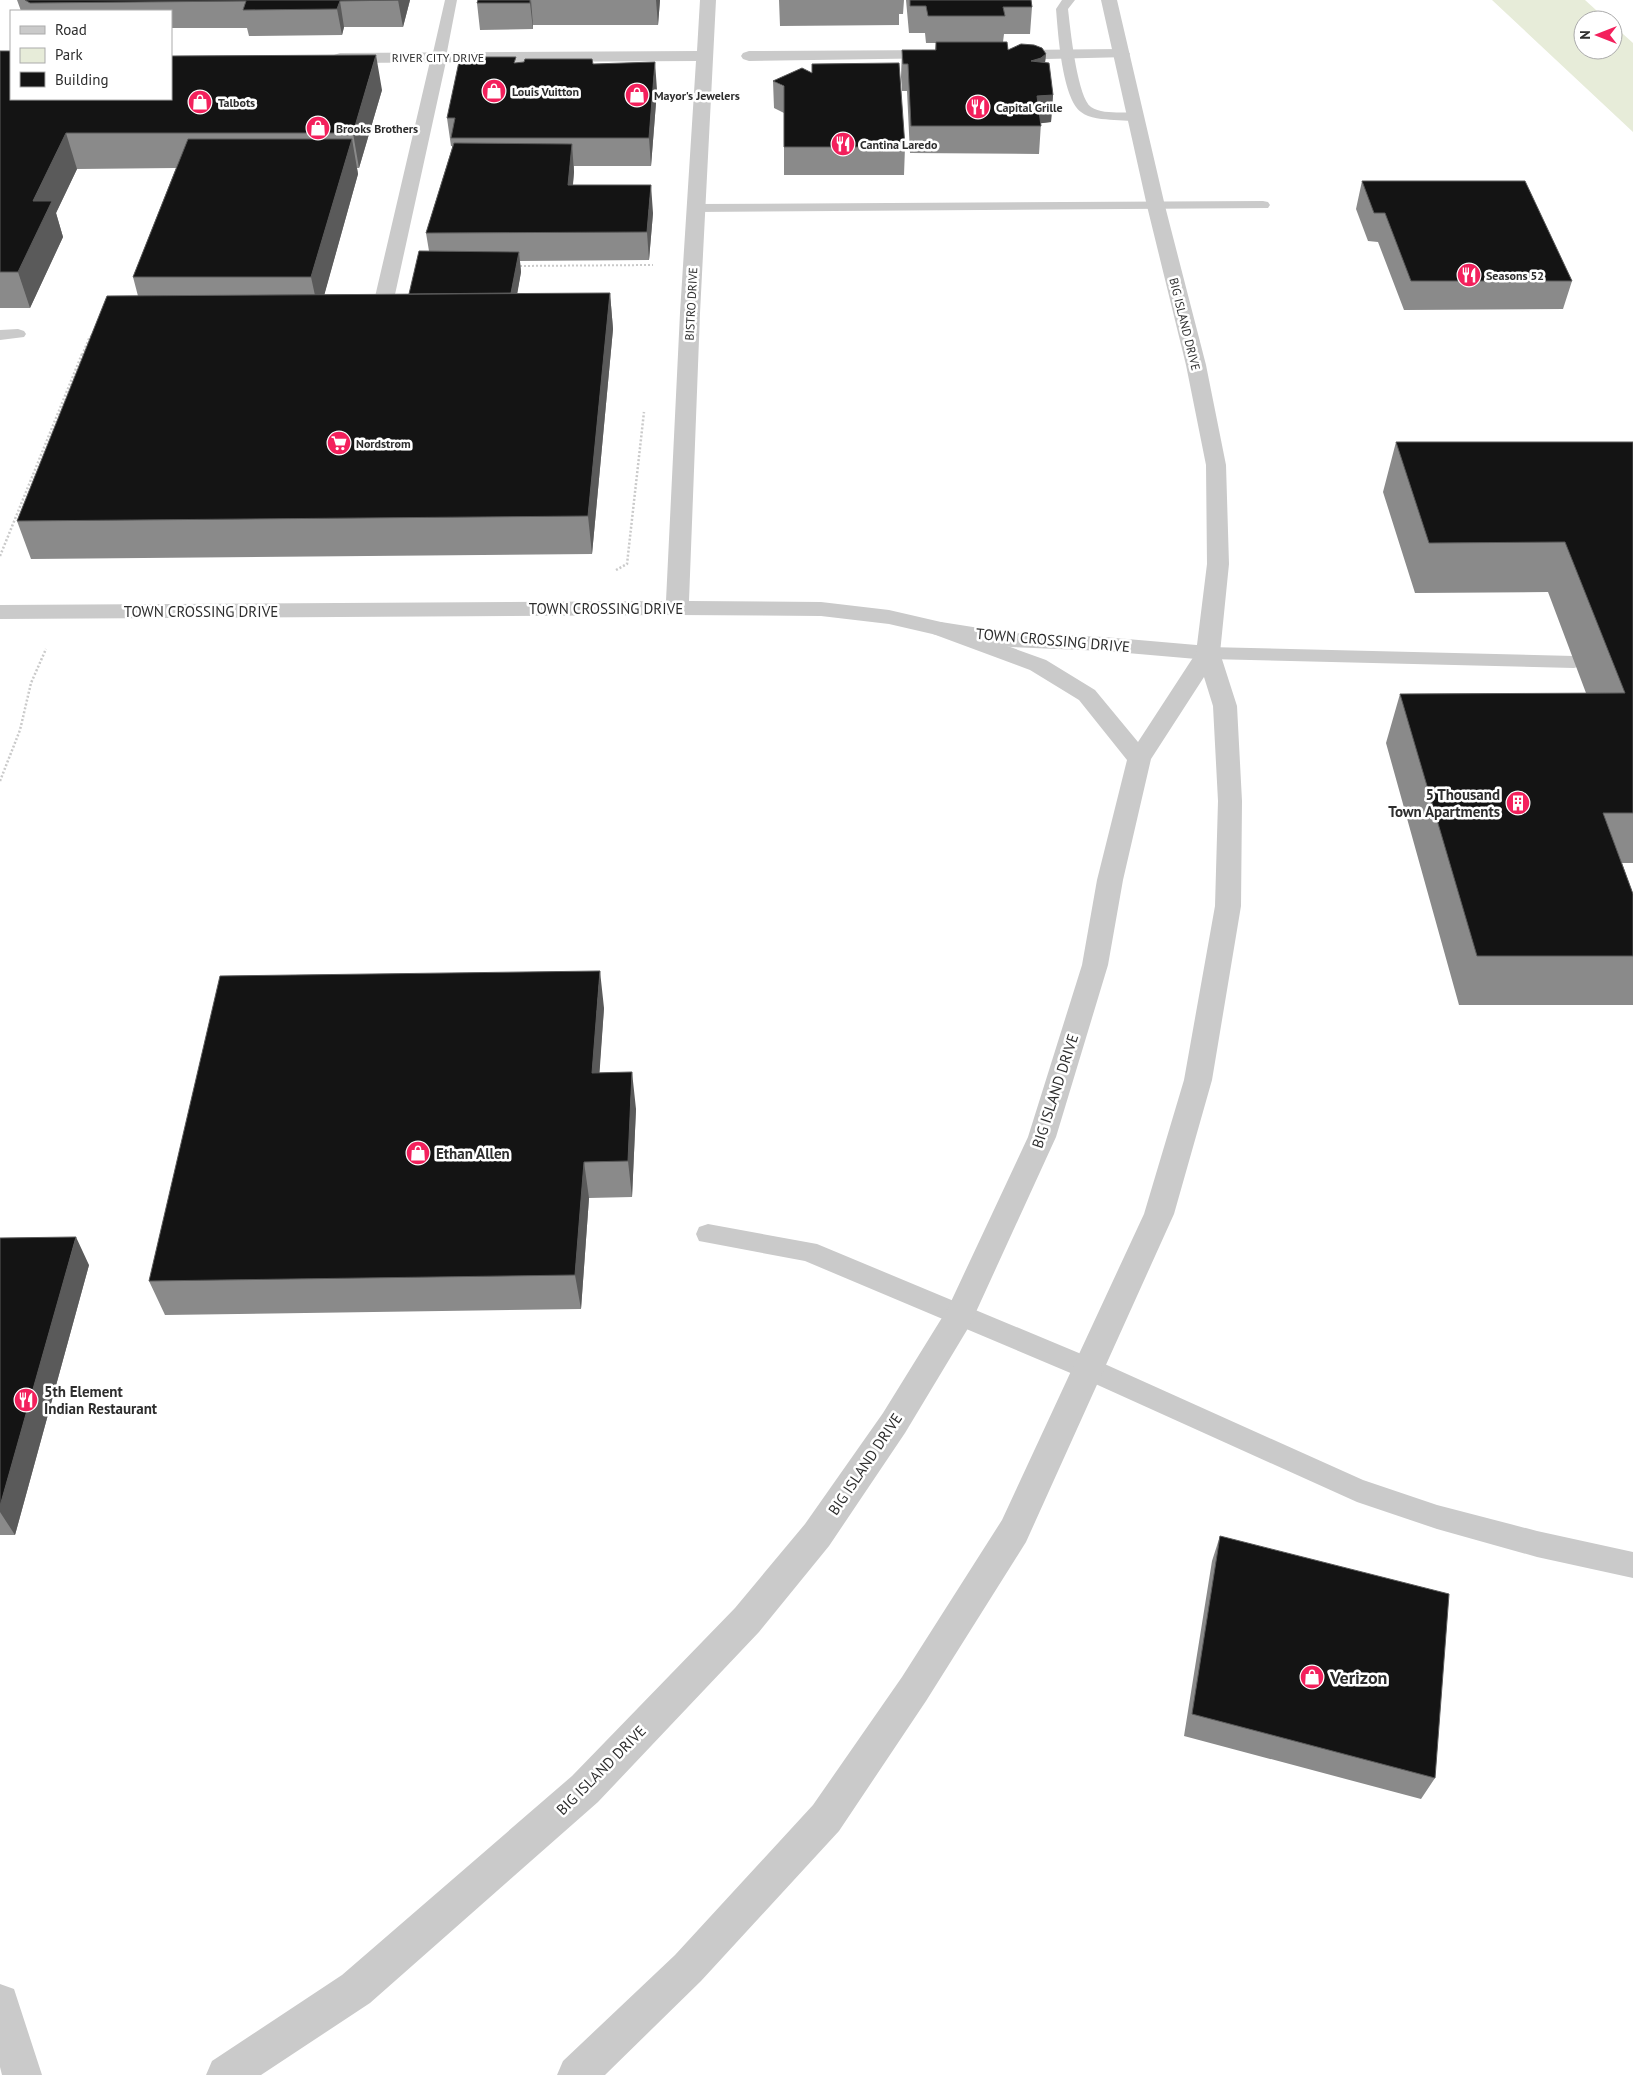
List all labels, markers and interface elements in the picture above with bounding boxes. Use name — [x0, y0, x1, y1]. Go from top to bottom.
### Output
legend — [10, 10, 172, 100]
north arrow — [1573, 10, 1623, 60]
text: Road — [55, 20, 87, 39]
text: N — [1576, 30, 1594, 40]
text: Park — [55, 45, 83, 64]
street label: RIVER CITY DRIVE — [392, 50, 484, 65]
text: Building — [55, 70, 109, 89]
shop icon: Louis Vuitton — [481, 78, 507, 104]
shop icon: Mayor's Jewelers — [624, 82, 650, 108]
place label: Louis Vuitton — [512, 84, 579, 99]
place label: Mayor's Jewelers — [654, 88, 740, 103]
shop icon: Talbots — [187, 89, 213, 115]
restaurant icon: Capital Grille — [965, 94, 991, 120]
place label: Talbots — [218, 95, 255, 110]
place label: Capital Grille — [996, 100, 1063, 115]
shop icon: Brooks Brothers — [305, 115, 331, 141]
place label: Brooks Brothers — [336, 121, 418, 136]
restaurant icon: Cantina Laredo — [830, 131, 856, 157]
place label: Cantina Laredo — [860, 137, 938, 152]
restaurant icon: Seasons 52 — [1456, 262, 1482, 288]
street label: BISTRO DRIVE — [682, 267, 700, 341]
place label: Seasons 52 — [1486, 268, 1544, 283]
street label: BIG ISLAND DRIVE — [1166, 276, 1204, 372]
supermarket icon: Nordstrom — [326, 430, 352, 456]
place label: Nordstrom — [356, 436, 411, 451]
street label: TOWN CROSSING DRIVE — [529, 599, 683, 618]
street label: TOWN CROSSING DRIVE — [124, 602, 278, 621]
street label: TOWN CROSSING DRIVE — [975, 624, 1131, 656]
place label: 5 Thousand Town Apartments — [1388, 785, 1500, 821]
building icon: 5 Thousand Town Apartments — [1505, 790, 1531, 816]
street label: BIG ISLAND DRIVE — [1028, 1032, 1082, 1150]
shop icon: Ethan Allen — [405, 1140, 431, 1166]
place label: Ethan Allen — [436, 1144, 510, 1163]
place label: 5th Element Indian Restaurant — [44, 1382, 158, 1418]
restaurant icon: 5th Element Indian Restaurant — [13, 1387, 39, 1413]
street label: BIG ISLAND DRIVE — [824, 1409, 906, 1519]
shop icon: Verizon — [1299, 1664, 1325, 1690]
place label: Verizon — [1329, 1666, 1387, 1689]
street label: BIG ISLAND DRIVE — [552, 1721, 650, 1819]

